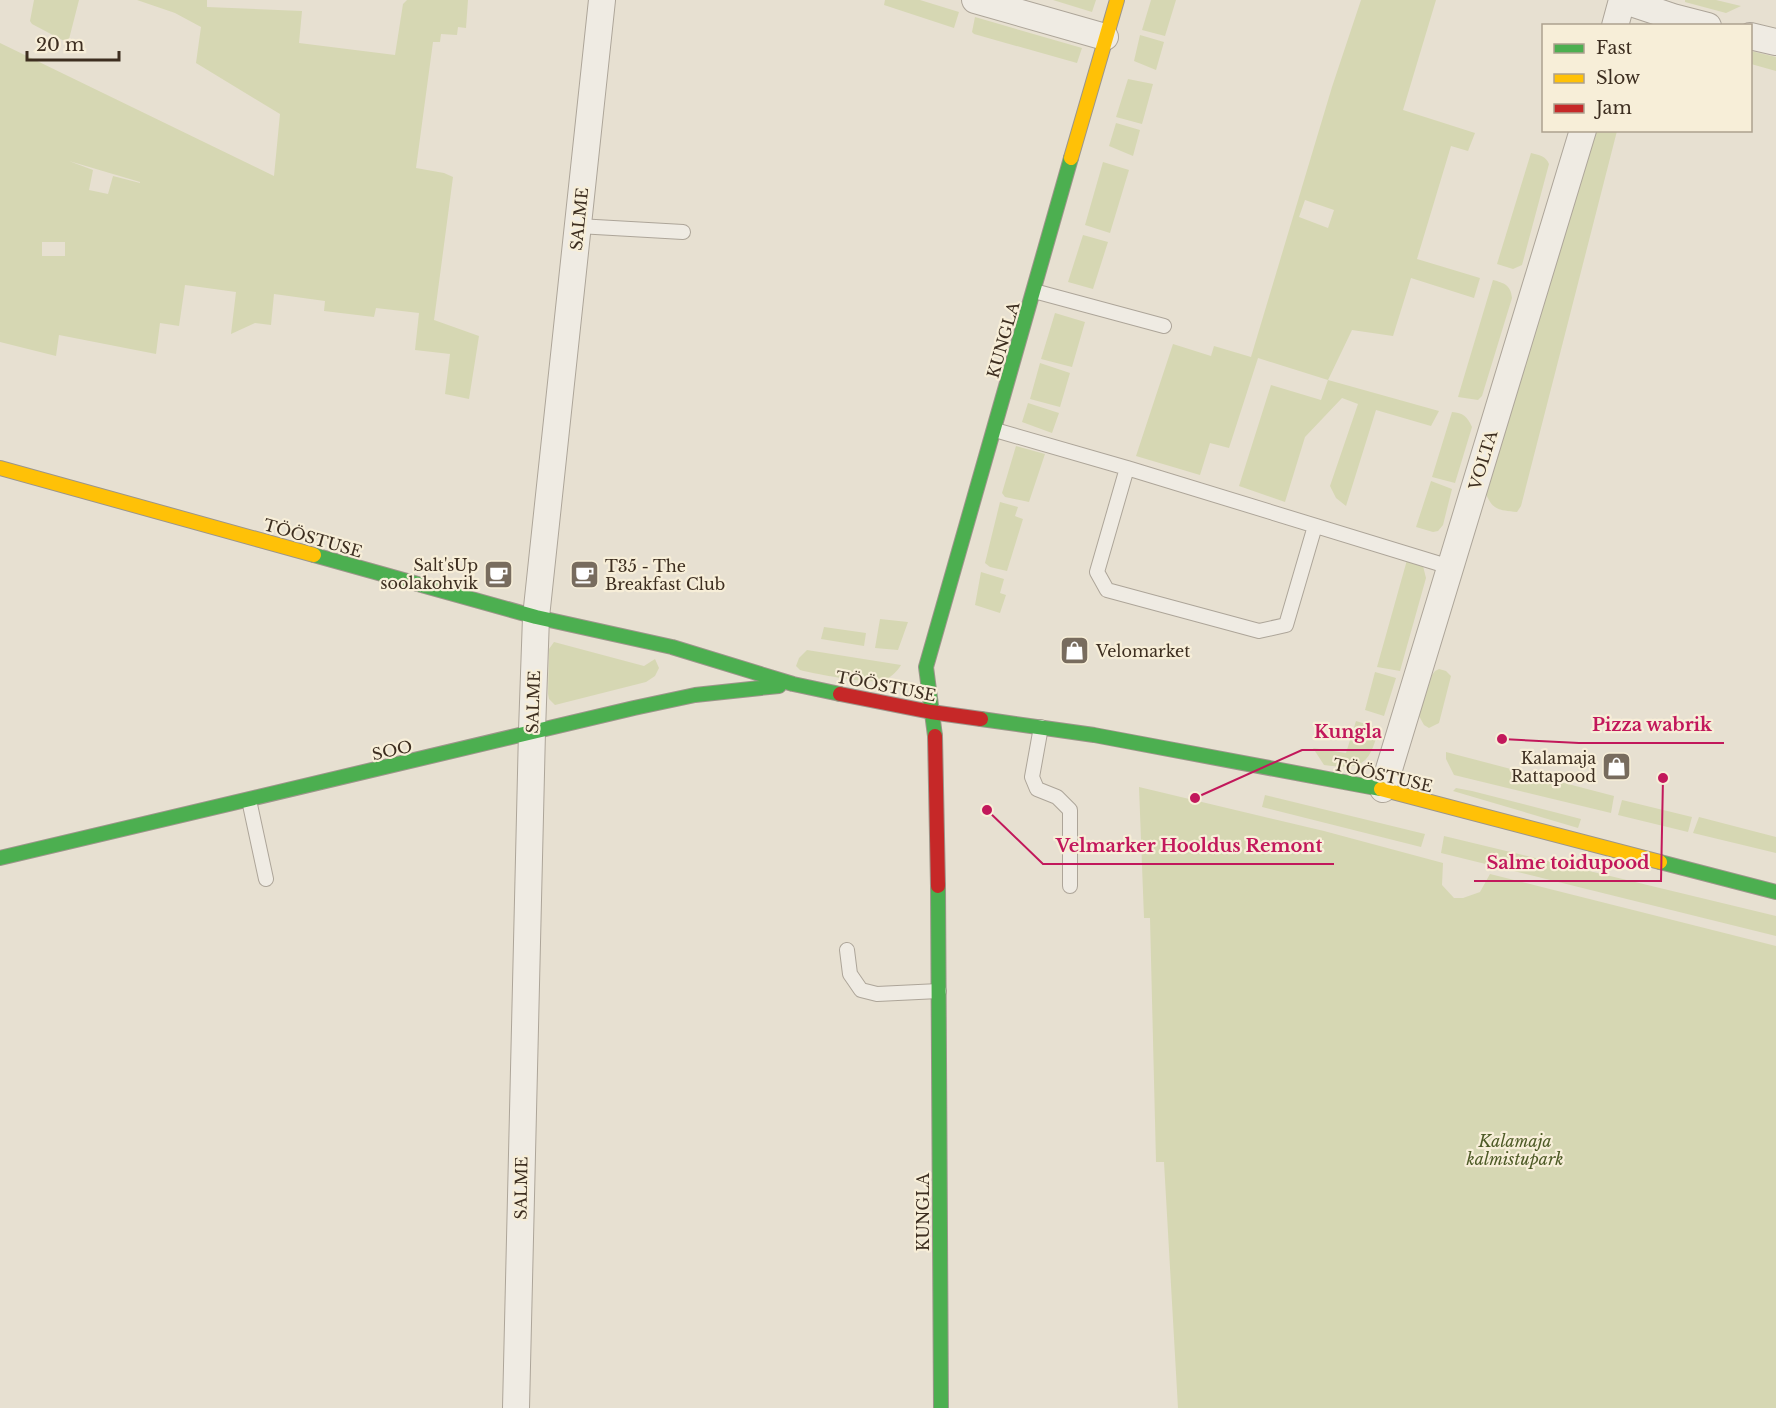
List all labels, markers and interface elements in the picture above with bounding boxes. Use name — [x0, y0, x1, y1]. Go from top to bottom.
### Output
scale bar — [27, 24, 118, 62]
legend — [1542, 24, 1752, 132]
text: 20 m — [36, 34, 84, 56]
text: Fast — [1596, 37, 1633, 59]
text: Slow — [1596, 67, 1641, 89]
text: Jam — [1594, 97, 1632, 119]
street label: SALME — [566, 187, 592, 251]
street label: KUNGLA — [983, 299, 1024, 380]
street label: VOLTA — [1464, 427, 1502, 493]
street label: TÖÖSTUSE — [261, 514, 365, 562]
place label: Salt'sUp soolakohvik — [380, 555, 478, 593]
place label: T35 - The Breakfast Club — [605, 556, 725, 594]
cafe icon: Salt'sUp soolakohvik — [483, 558, 515, 590]
cafe icon: T35 - The Breakfast Club — [568, 559, 600, 591]
shop icon: Velomarket — [1059, 635, 1091, 667]
place label: Velomarket — [1095, 641, 1190, 661]
street label: TÖÖSTUSE — [834, 666, 938, 706]
street label: SALME — [522, 670, 544, 734]
callout: Pizza wabrik — [1579, 707, 1724, 743]
callout: Kungla — [1302, 714, 1394, 750]
text: Pizza wabrik — [1592, 714, 1713, 736]
text: Kungla — [1314, 721, 1383, 743]
street label: SOO — [370, 736, 414, 764]
place label: Kalamaja Rattapood — [1511, 748, 1596, 786]
shop icon: Kalamaja Rattapood — [1601, 751, 1633, 783]
street label: TÖÖSTUSE — [1331, 754, 1435, 796]
callout: Velmarker Hooldus Remont — [1043, 828, 1334, 864]
text: Velmarker Hooldus Remont — [1055, 835, 1322, 857]
callout: Salme toidupood — [1474, 845, 1661, 881]
text: Salme toidupood — [1486, 852, 1650, 874]
park label: Kalamaja kalmistupark — [1466, 1131, 1563, 1169]
street label: SALME — [510, 1156, 532, 1220]
street label: KUNGLA — [913, 1172, 933, 1251]

